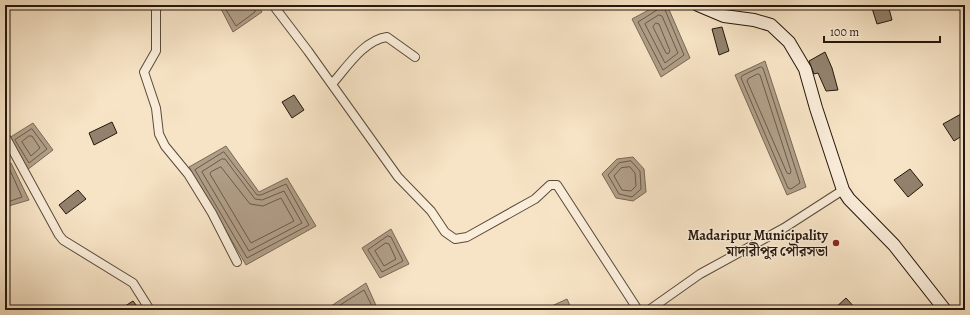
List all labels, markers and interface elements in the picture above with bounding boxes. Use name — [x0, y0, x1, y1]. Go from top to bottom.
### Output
scale bar — [824, 18, 940, 44]
text: 100 m — [830, 24, 859, 40]
place label: Madaripur Municipality মাদারীপুর পৌরসভা — [688, 226, 829, 261]
marker: Madaripur Municipality মাদারীপুর পৌরসভা — [831, 238, 841, 248]

